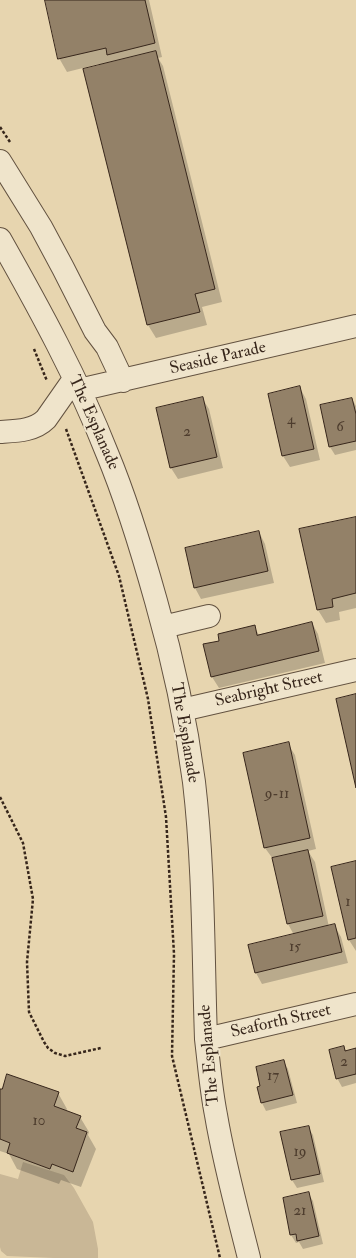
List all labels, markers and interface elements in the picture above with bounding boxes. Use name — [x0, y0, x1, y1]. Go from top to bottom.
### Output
street label: Seaside Parade — [168, 338, 268, 380]
street label: The Esplanade — [63, 373, 123, 473]
house number: 4 — [287, 412, 295, 430]
house number: 6 — [336, 419, 344, 437]
house number: 2 — [183, 424, 191, 442]
street label: Seabright Street — [213, 668, 325, 712]
street label: The Esplanade — [165, 681, 203, 785]
house number: 9-11 — [265, 786, 289, 804]
house number: 1 — [345, 894, 351, 912]
house number: 15 — [289, 939, 301, 957]
street label: Seaforth Street — [229, 1001, 333, 1043]
street label: The Esplanade — [195, 1004, 225, 1106]
house number: 2 — [340, 1054, 348, 1072]
house number: 17 — [267, 1068, 279, 1086]
house number: 10 — [33, 1113, 45, 1131]
house number: 19 — [294, 1144, 306, 1162]
house number: 21 — [294, 1203, 306, 1221]

